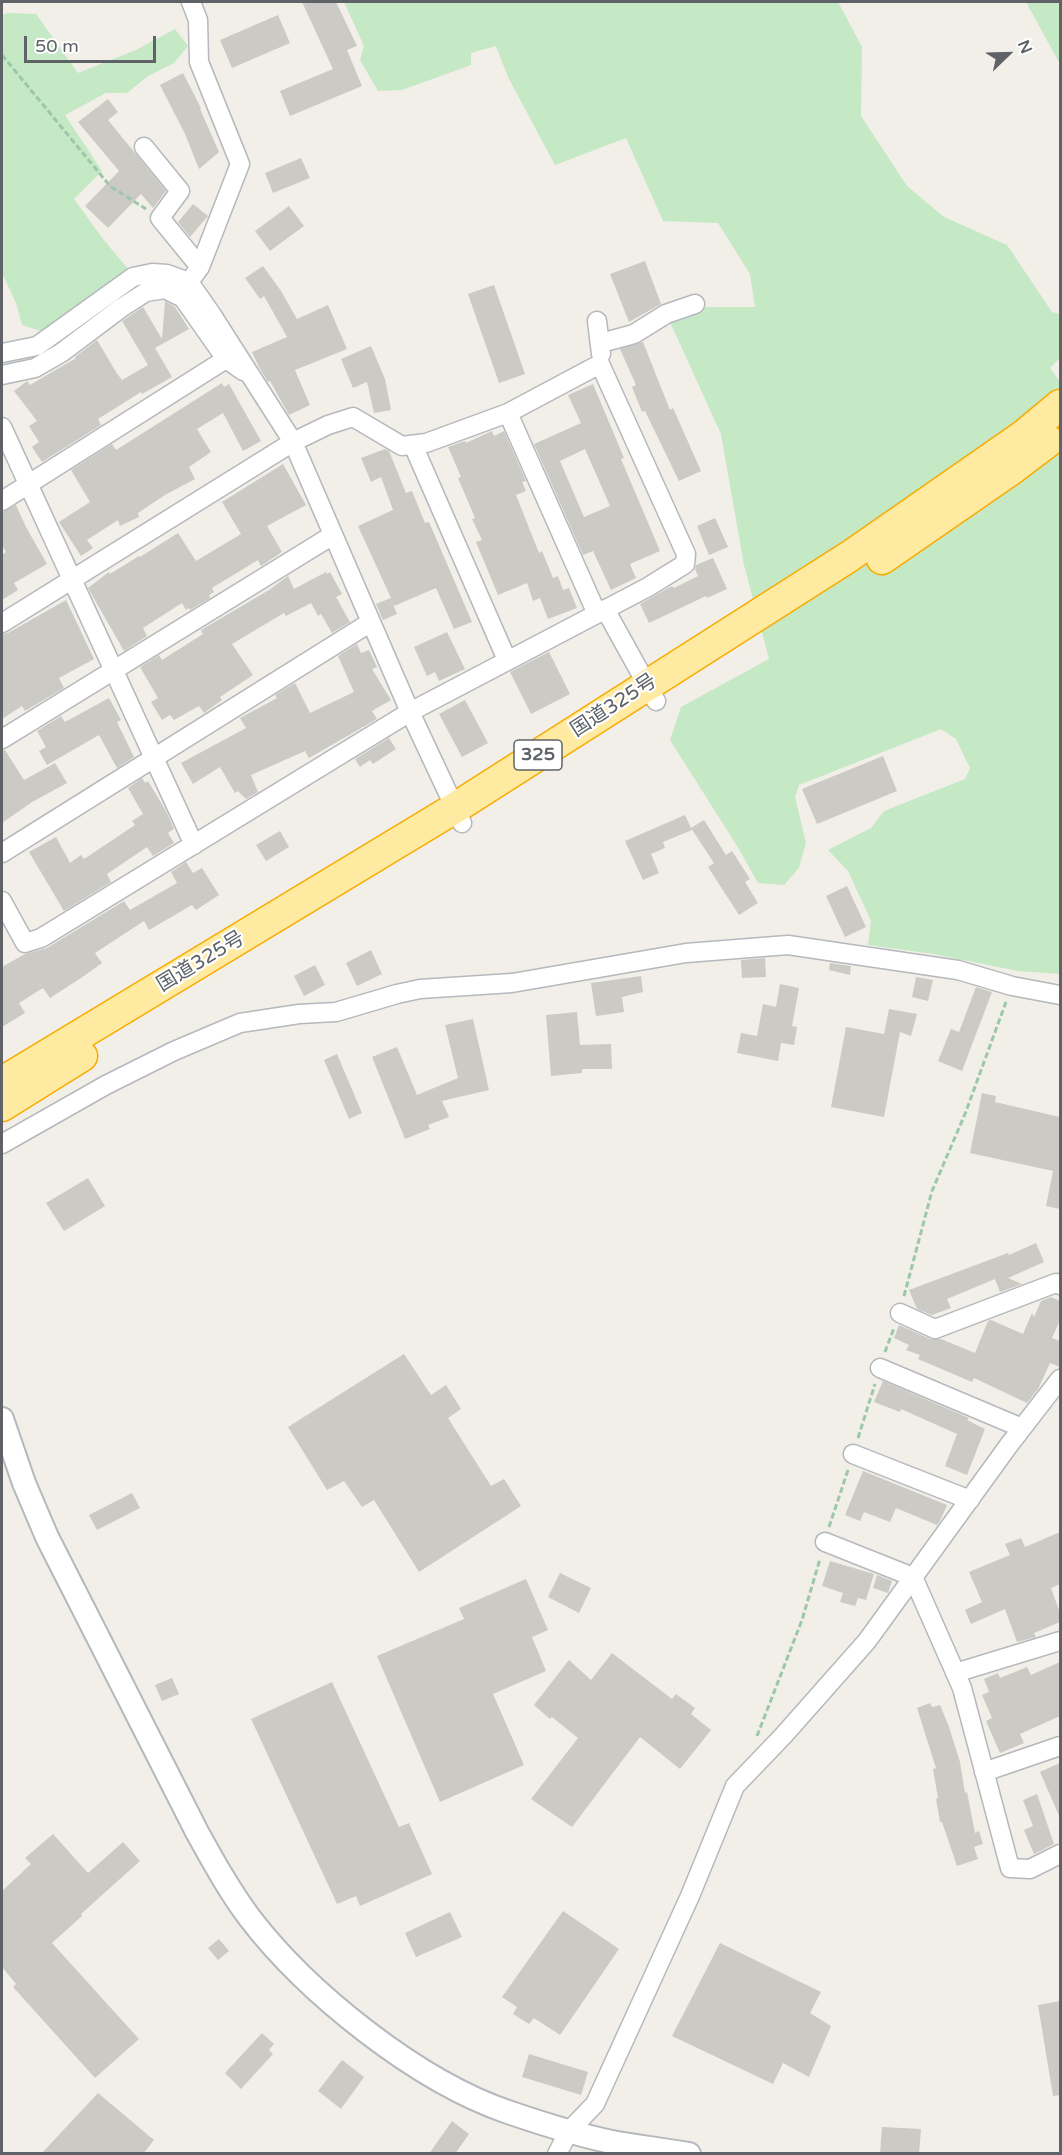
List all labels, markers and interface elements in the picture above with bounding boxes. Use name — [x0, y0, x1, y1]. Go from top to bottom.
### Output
scale bar — [27, 24, 159, 62]
north arrow — [978, 24, 1038, 84]
text: 50 m — [35, 35, 79, 57]
text: N — [1013, 37, 1036, 57]
street label: 国道325号 — [567, 669, 661, 743]
road number: 325 — [514, 740, 562, 770]
street label: 国道325号 — [153, 927, 249, 997]

